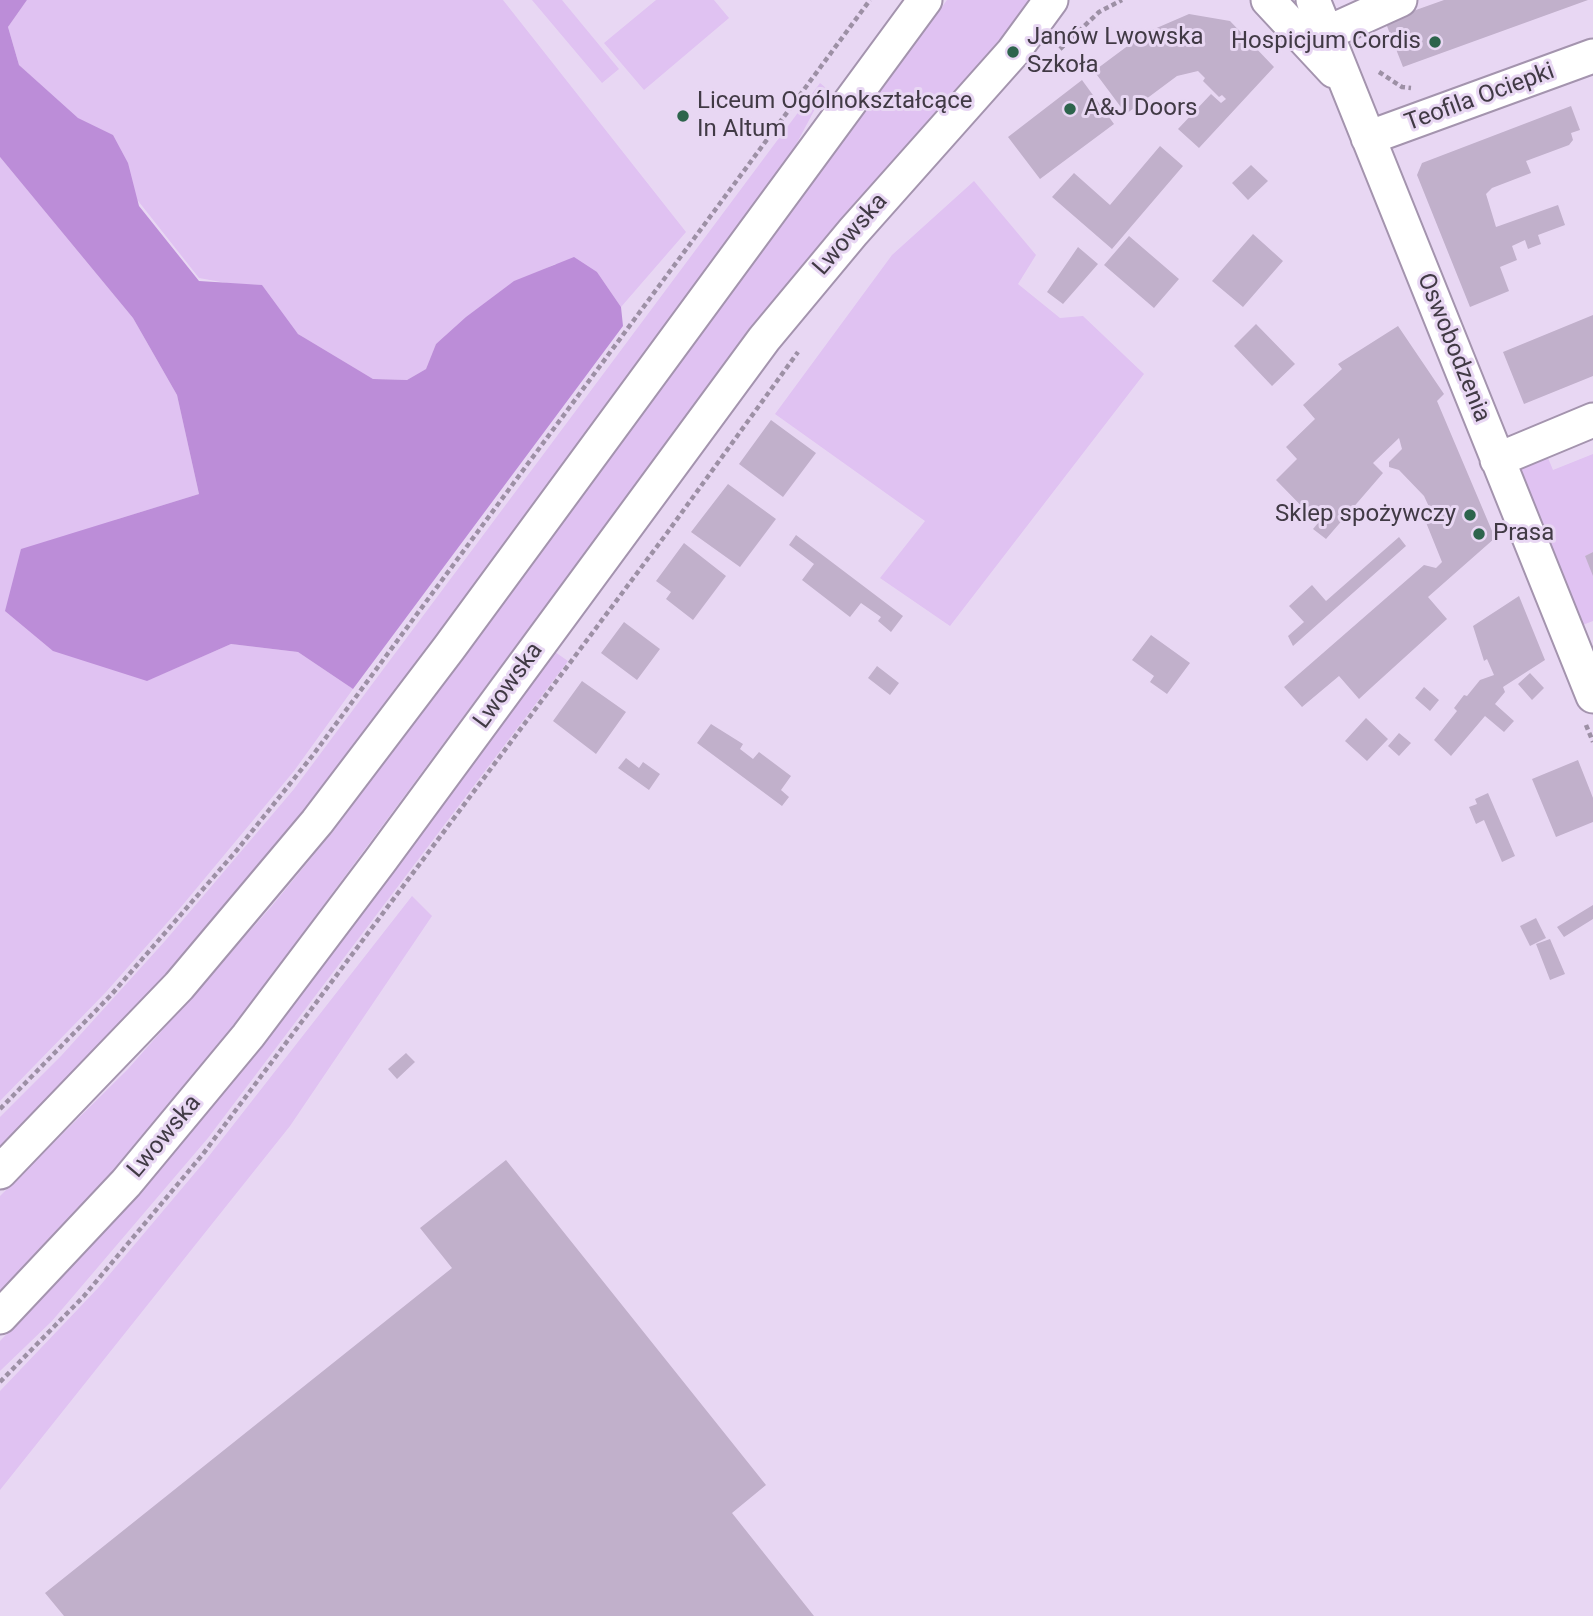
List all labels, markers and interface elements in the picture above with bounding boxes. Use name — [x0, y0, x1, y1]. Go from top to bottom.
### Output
place label: Janów Lwowska Szkoła — [1027, 24, 1203, 80]
place label: Hospicjum Cordis — [1231, 28, 1421, 56]
marker: Hospicjum Cordis — [1427, 34, 1443, 50]
marker: Janów Lwowska Szkoła — [1005, 44, 1021, 60]
street label: Teofila Ociepki — [1401, 58, 1559, 138]
place label: Liceum Ogólnokształcące In Altum — [697, 88, 972, 144]
place label: A&J Doors — [1084, 95, 1197, 123]
marker: A&J Doors — [1062, 101, 1078, 117]
marker: Liceum Ogólnokształcące In Altum — [675, 108, 691, 124]
street label: Lwowska — [808, 188, 894, 282]
street label: Oswobodzenia — [1410, 269, 1496, 427]
place label: Sklep spożywczy — [1275, 501, 1456, 529]
marker: Sklep spożywczy — [1462, 507, 1478, 523]
place label: Prasa — [1493, 520, 1554, 548]
marker: Prasa — [1471, 526, 1487, 542]
street label: Lwowska — [468, 637, 550, 735]
street label: Lwowska — [122, 1090, 208, 1184]

